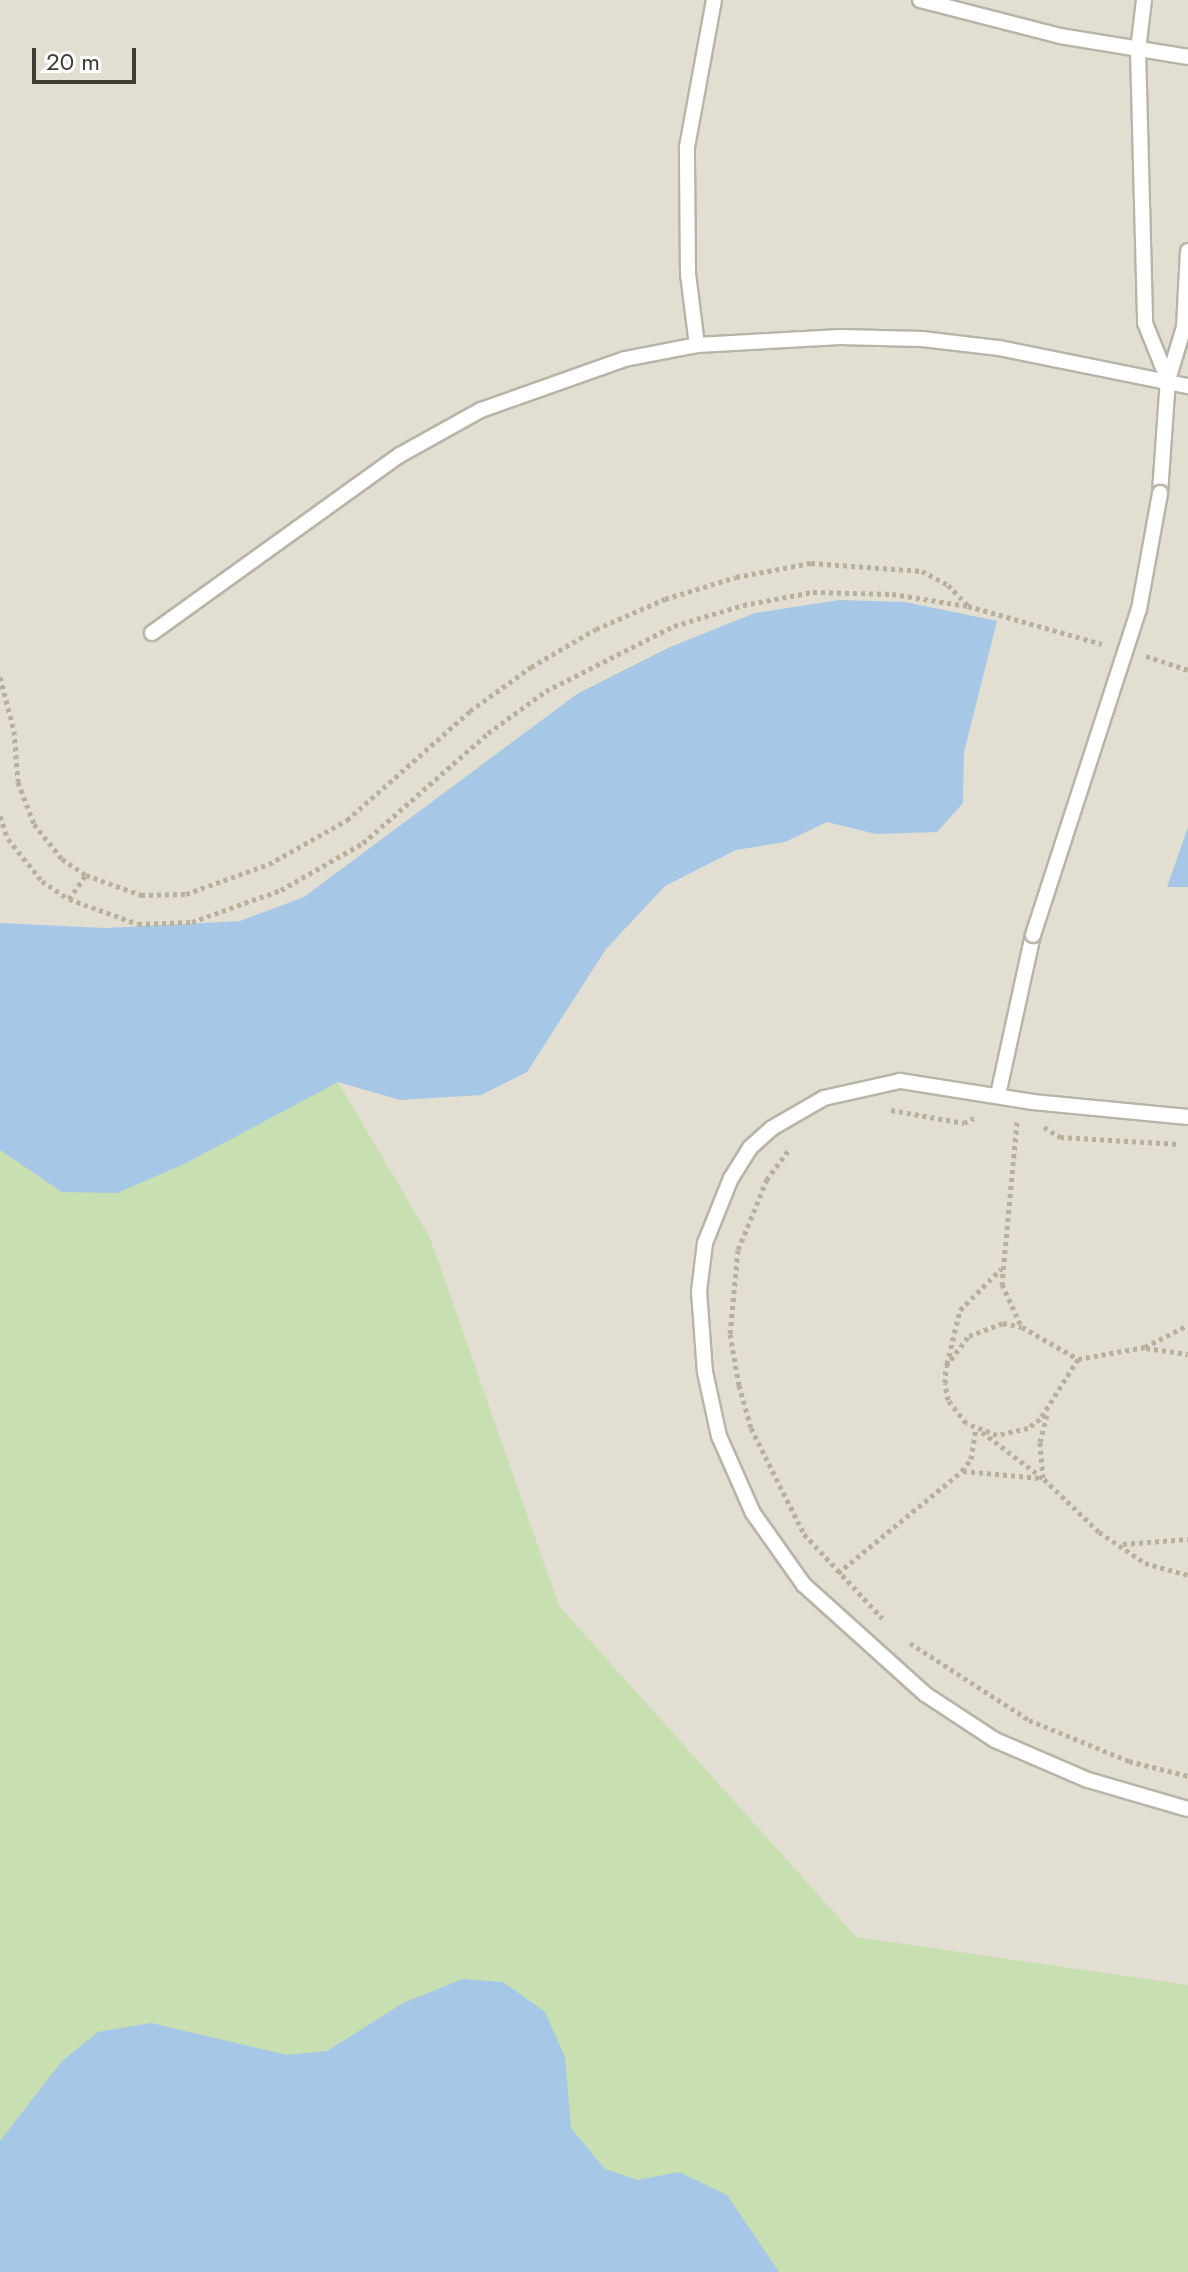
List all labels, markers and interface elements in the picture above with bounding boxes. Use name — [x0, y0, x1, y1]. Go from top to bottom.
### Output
scale bar — [36, 32, 140, 82]
text: 20 m — [46, 44, 100, 79]

